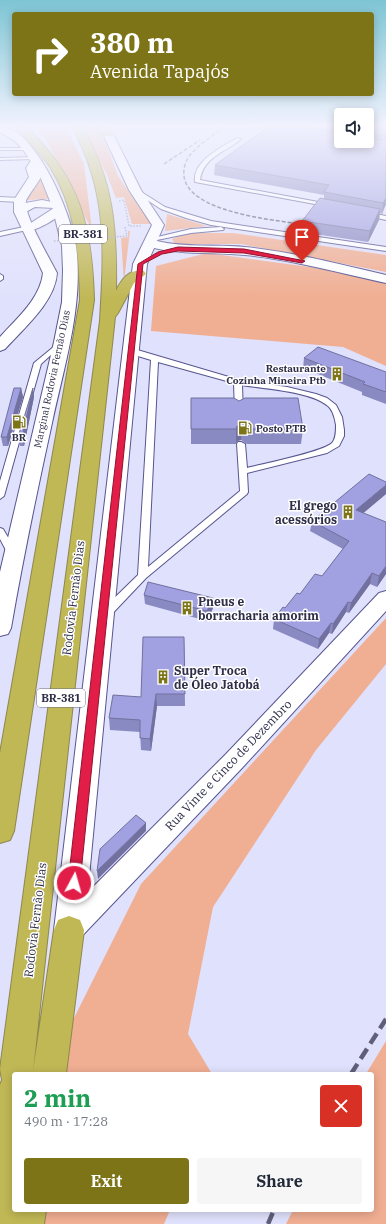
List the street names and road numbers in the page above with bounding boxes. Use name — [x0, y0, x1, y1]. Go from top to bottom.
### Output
road number: BR-381 — [59, 225, 107, 243]
street label: Marginal Rodovia Fernão Dias — [31, 309, 73, 449]
street label: Rodovia Fernão Dias — [59, 540, 87, 656]
road number: BR-381 — [37, 689, 85, 707]
street label: Rua Vinte e Cinco de Dezembro — [161, 696, 295, 833]
street label: Rodovia Fernão Dias — [21, 862, 49, 978]

